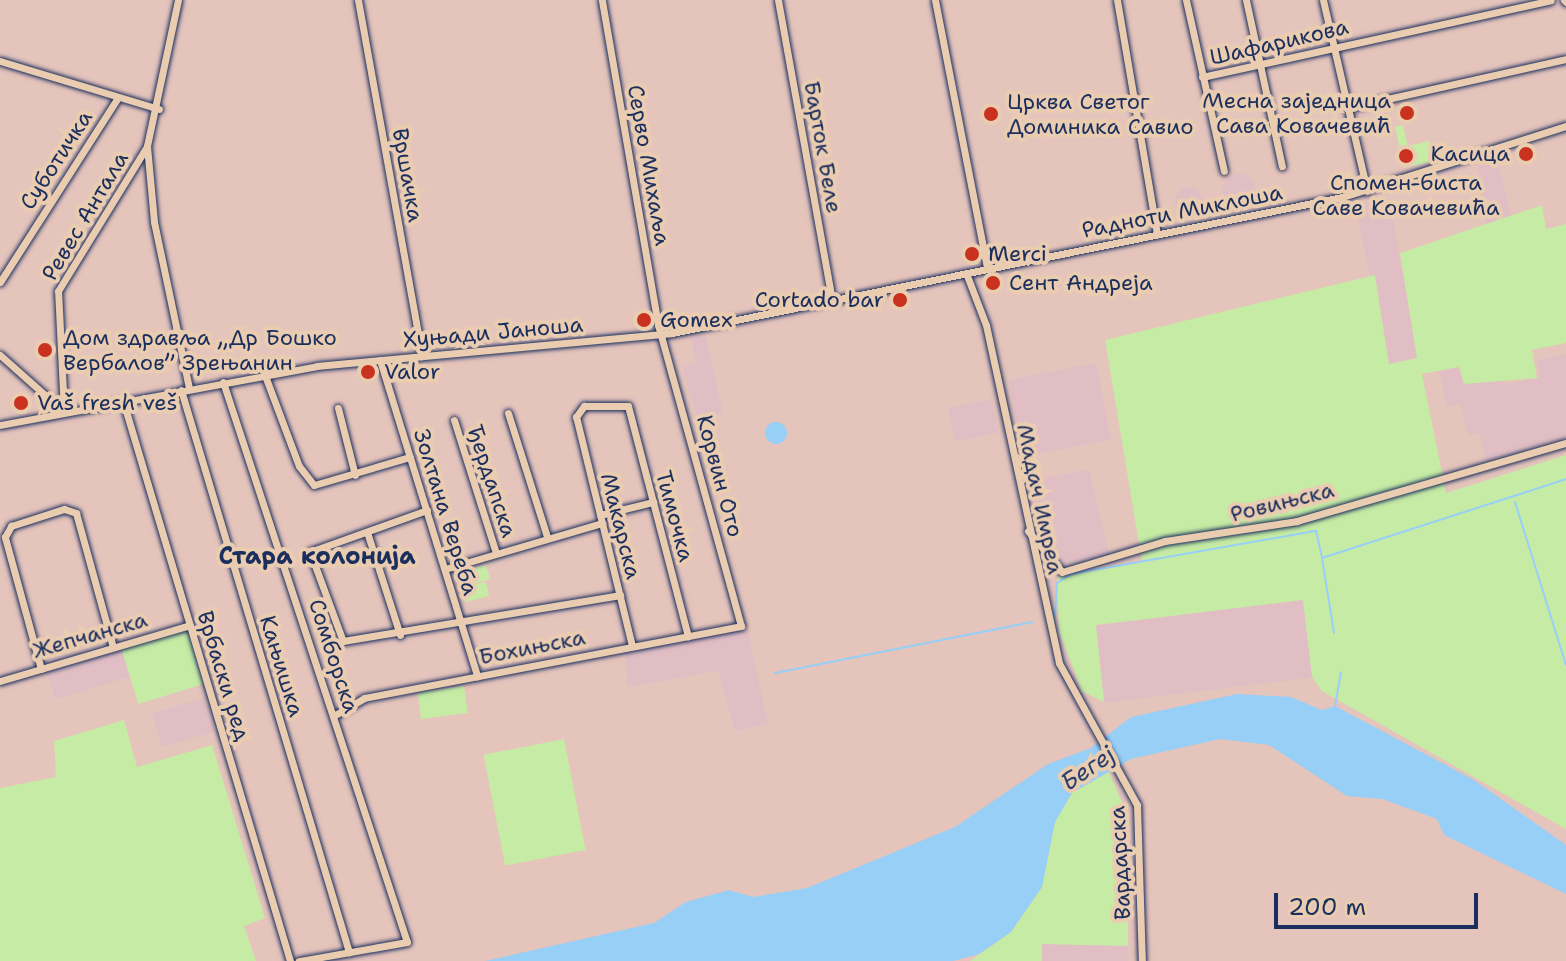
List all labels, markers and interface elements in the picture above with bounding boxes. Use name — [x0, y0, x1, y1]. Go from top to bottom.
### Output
street label: Шафарикова — [1207, 13, 1351, 71]
street label: Барток Беле — [798, 79, 848, 215]
street label: Серво Михаља — [622, 83, 676, 247]
place label: Месна заједница Сава Ковачевић — [1202, 87, 1391, 138]
place label: Црква Светог Доминика Савио — [1007, 88, 1194, 140]
marker: Месна заједница Сава Ковачевић — [1398, 104, 1416, 122]
street label: Суботичка — [14, 105, 98, 215]
marker: Црква Светог Доминика Савио — [982, 105, 1000, 123]
street label: Вршачка — [387, 126, 429, 224]
place label: Касица — [1431, 141, 1510, 167]
marker: Касица — [1517, 145, 1535, 163]
street label: Ревес Антала — [36, 147, 134, 285]
marker: Спомен-биста Саве Ковачевића — [1397, 147, 1415, 165]
place label: Спомен-биста Саве Ковачевића — [1312, 169, 1500, 220]
street label: Радноти Миклоша — [1079, 179, 1285, 243]
place label: Merci — [988, 241, 1047, 267]
marker: Merci — [963, 245, 981, 263]
place label: Сент Андреја — [1009, 270, 1153, 296]
marker: Сент Андреја — [984, 274, 1002, 292]
place label: Cortado bar — [755, 287, 884, 313]
marker: Cortado bar — [891, 291, 909, 309]
place label: Gomex — [660, 307, 733, 333]
street label: Хуњади Јаноша — [402, 311, 584, 353]
marker: Gomex — [635, 311, 653, 329]
place label: Дом здравља „Др Бошко Вербалов” Зрењанин — [63, 324, 337, 376]
marker: Дом здравља „Др Бошко Вербалов” Зрењанин — [34, 339, 56, 361]
place label: Valor — [384, 359, 440, 385]
marker: Valor — [359, 363, 377, 381]
place label: Vaš fresh veš — [37, 390, 177, 416]
marker: Vaš fresh veš — [12, 394, 30, 412]
street label: Корвин Ото — [691, 412, 749, 540]
street label: Ђердапска — [461, 421, 523, 541]
street label: Мадач Имреа — [1011, 421, 1069, 577]
street label: Золтана Вереба — [408, 426, 484, 598]
street label: Тимочка — [650, 468, 700, 564]
street label: Макарска — [595, 470, 647, 582]
street label: Ровињска — [1227, 476, 1337, 528]
district label: Стара колонија — [218, 543, 416, 571]
street label: Сомборска — [303, 596, 365, 716]
street label: Жепчанска — [30, 606, 150, 664]
street label: Врбаски ред — [192, 608, 256, 744]
street label: Кањишка — [254, 612, 310, 720]
street label: Бохињска — [477, 624, 587, 670]
water label: Бегеј — [1056, 741, 1120, 797]
street label: Вардарска — [1104, 805, 1136, 921]
scale bar — [1278, 877, 1482, 927]
text: 200 m — [1288, 891, 1366, 923]

